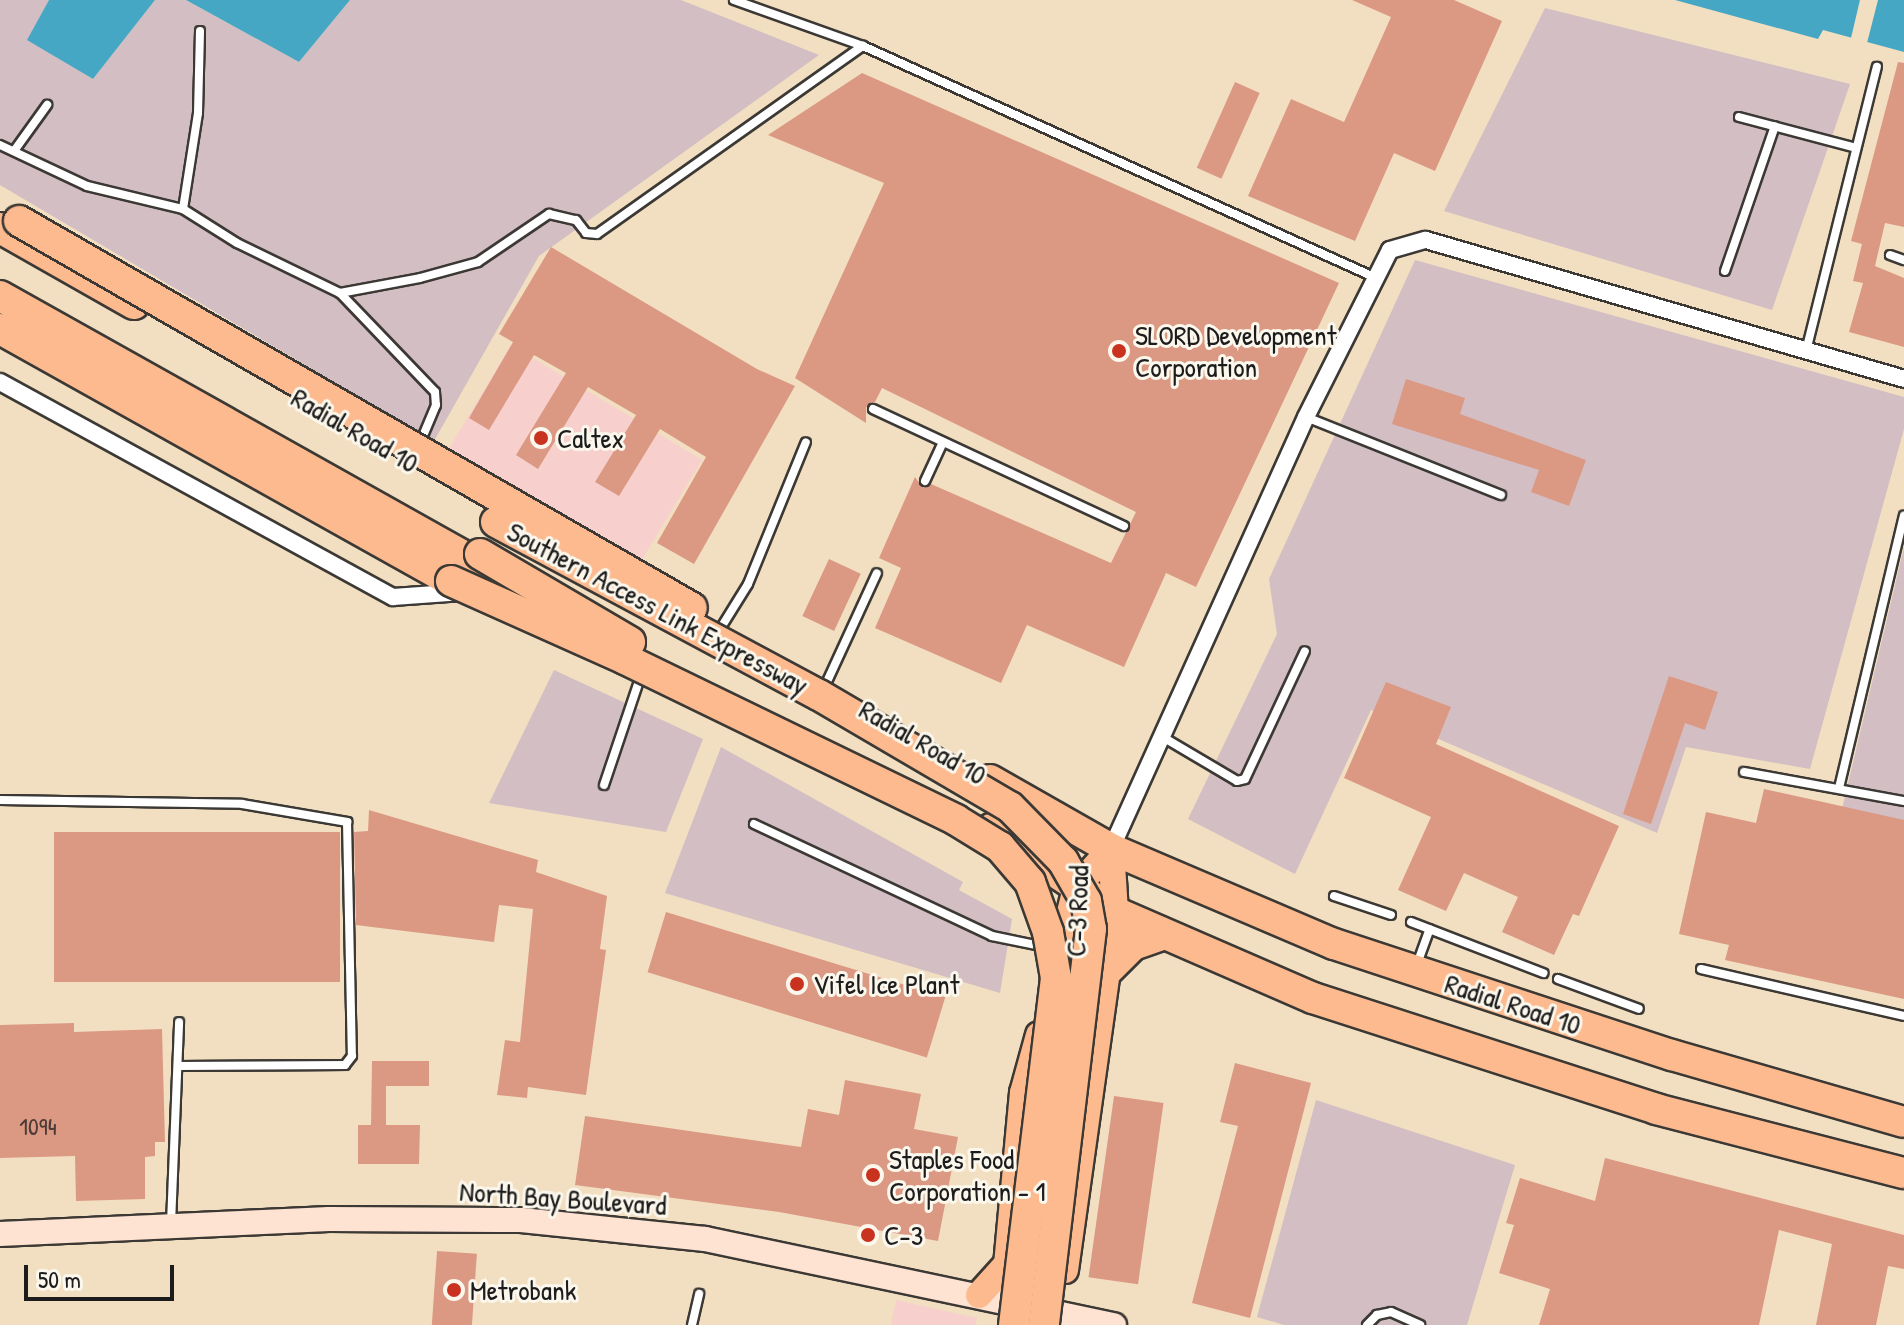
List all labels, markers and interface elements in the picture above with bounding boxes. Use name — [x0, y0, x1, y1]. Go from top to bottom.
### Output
place label: SLORD Development Corporation — [1135, 318, 1336, 384]
marker: SLORD Development Corporation — [1110, 342, 1128, 360]
street label: Radial Road 10 — [286, 380, 424, 480]
place label: Caltex — [557, 421, 624, 455]
marker: Caltex — [532, 429, 550, 447]
street label: Southern Access Link Expressway — [502, 514, 814, 702]
street label: Radial Road 10 — [854, 692, 992, 792]
street label: C-3 Road — [1059, 865, 1095, 957]
street label: Radial Road 10 — [1441, 966, 1585, 1042]
place label: Vifel Ice Plant — [813, 967, 959, 1001]
marker: Vifel Ice Plant — [788, 975, 806, 993]
house number: 1094 — [19, 1113, 57, 1141]
place label: Staples Food Corporation - 1 — [889, 1142, 1046, 1208]
marker: Staples Food Corporation - 1 — [864, 1166, 882, 1184]
street label: North Bay Boulevard — [458, 1174, 668, 1222]
place label: C-3 — [884, 1218, 923, 1252]
marker: C-3 — [859, 1226, 877, 1244]
scale bar — [28, 1249, 178, 1299]
text: 50 m — [38, 1263, 81, 1295]
place label: Metrobank — [470, 1273, 576, 1307]
marker: Metrobank — [445, 1281, 463, 1299]

